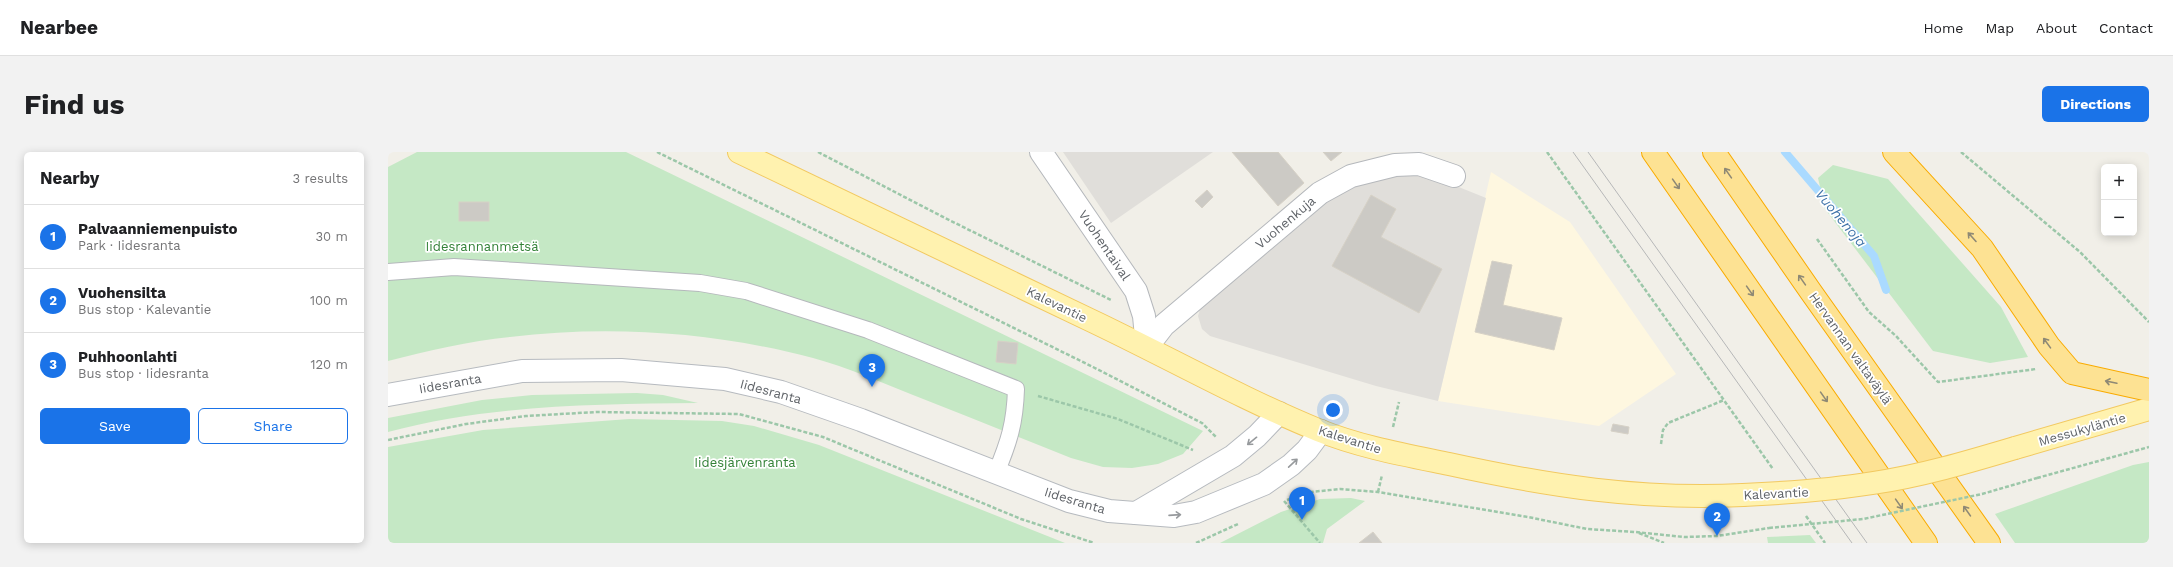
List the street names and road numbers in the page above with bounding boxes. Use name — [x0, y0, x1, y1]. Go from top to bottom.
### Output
street label: Vuohenkuja — [1252, 193, 1319, 252]
street label: Vuohentaival — [1076, 207, 1134, 283]
street label: Kalevantie — [1024, 283, 1089, 326]
street label: Hervannan valtaväylä — [1806, 289, 1895, 408]
street label: Iidesranta — [418, 371, 483, 396]
street label: Iidesranta — [738, 376, 804, 407]
street label: Messukyläntie — [2037, 410, 2127, 449]
street label: Kalevantie — [1316, 422, 1383, 457]
street label: Iidesranta — [1043, 484, 1108, 517]
street label: Kalevantie — [1743, 484, 1809, 503]

